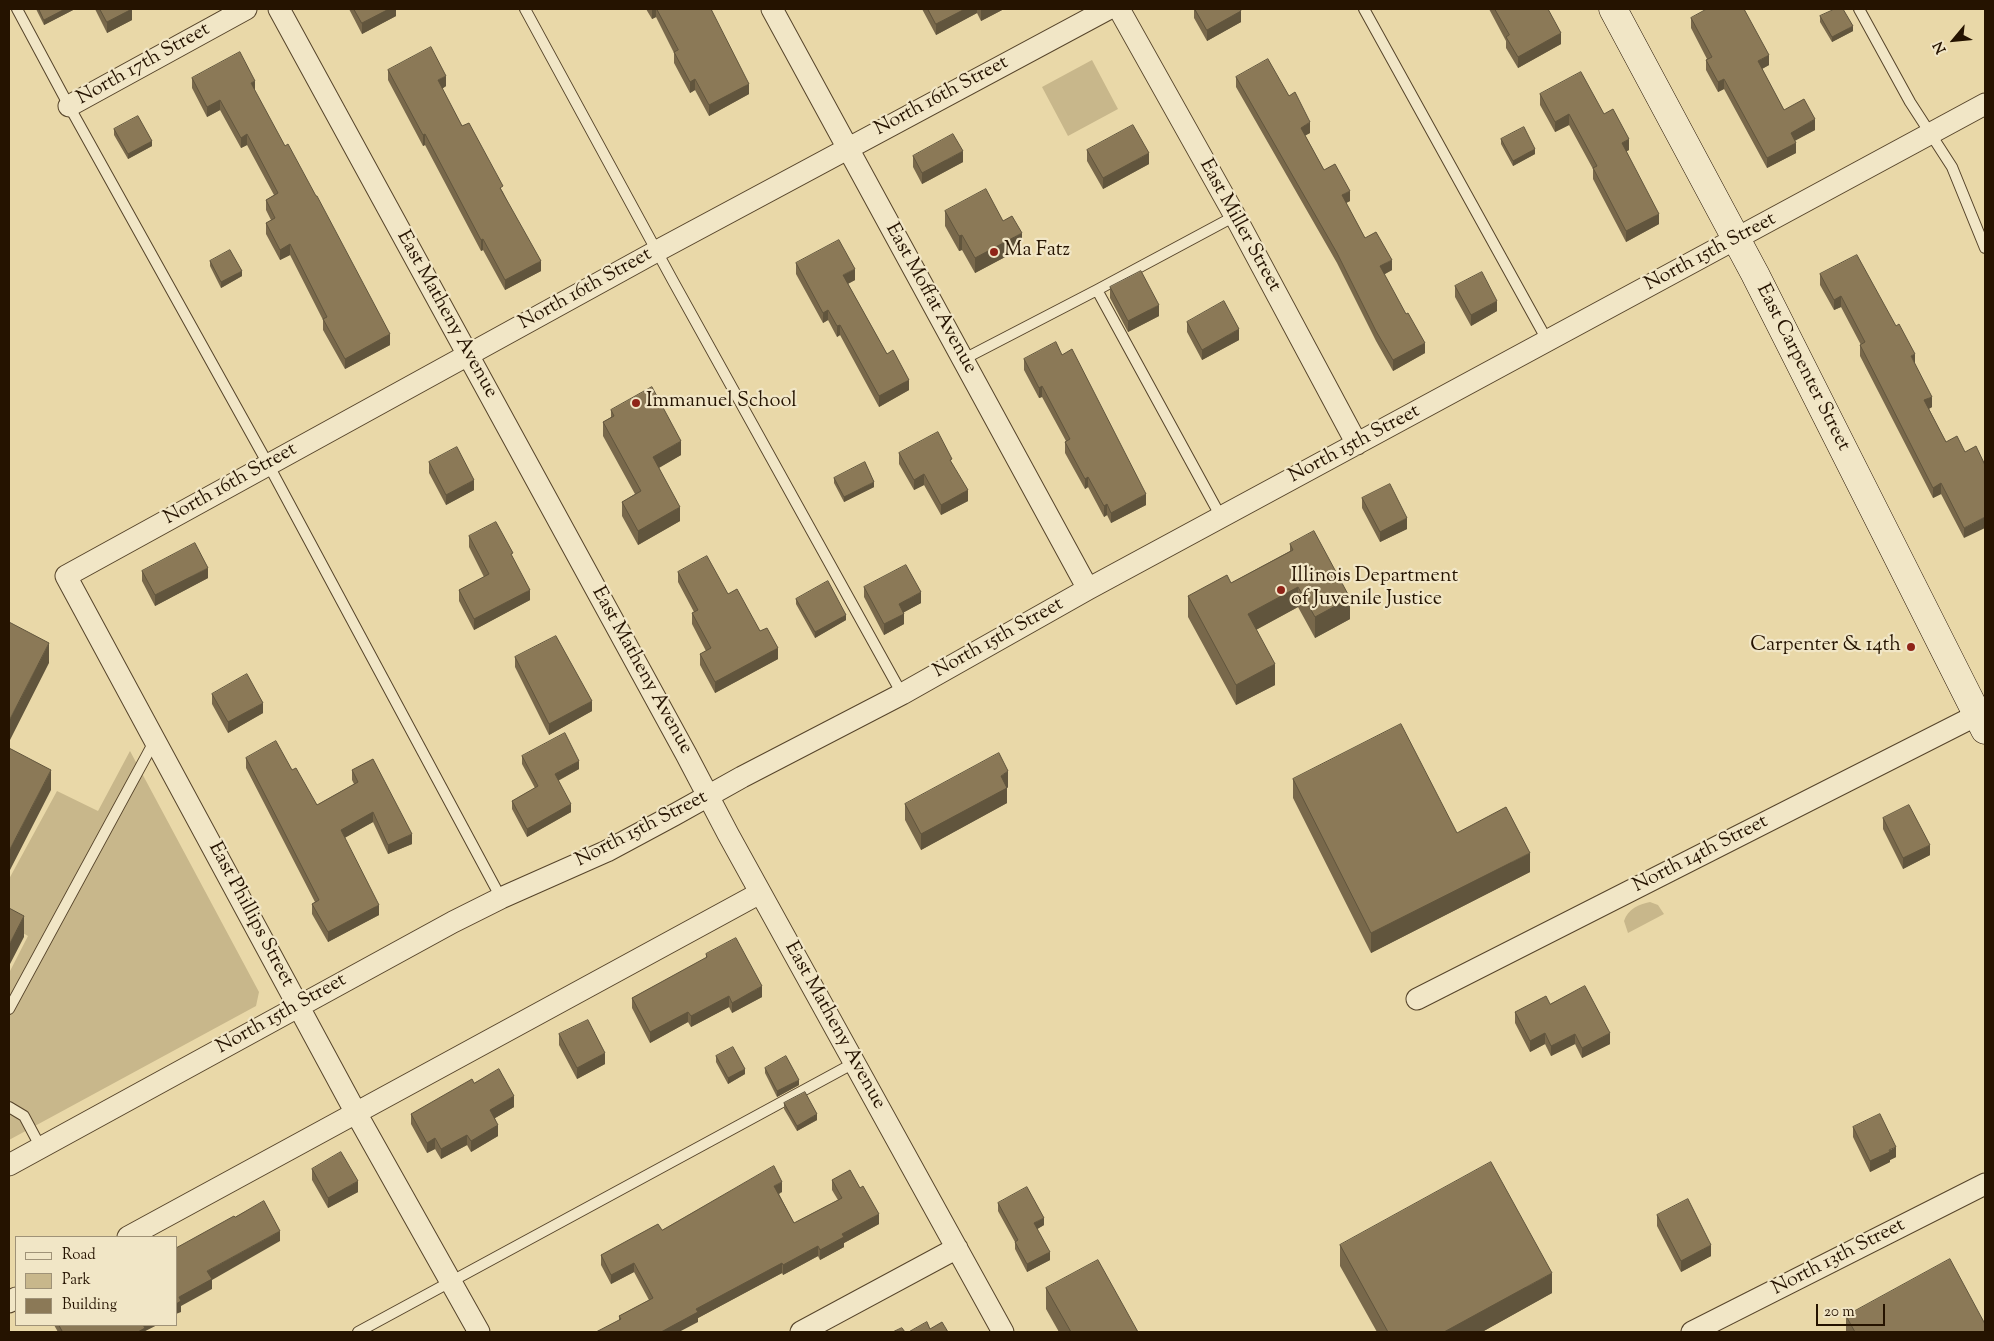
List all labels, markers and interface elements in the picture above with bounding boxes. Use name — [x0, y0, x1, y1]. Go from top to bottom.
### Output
north arrow — [1929, 15, 1979, 65]
street label: North 17th Street — [73, 19, 215, 111]
text: N — [1929, 37, 1952, 57]
street label: North 16th Street — [871, 52, 1013, 142]
street label: East Miller Street — [1193, 155, 1285, 297]
street label: North 15th Street — [1641, 208, 1781, 298]
street label: East Moffat Avenue — [879, 220, 981, 378]
street label: East Matheny Avenue — [390, 227, 502, 403]
place label: Ma Fatz — [1004, 240, 1070, 264]
street label: North 16th Street — [515, 244, 657, 336]
marker: Ma Fatz — [988, 246, 1000, 258]
street label: East Carpenter Street — [1750, 281, 1854, 455]
place label: Immanuel School — [646, 391, 797, 415]
marker: Immanuel School — [630, 397, 642, 409]
street label: North 15th Street — [1285, 400, 1425, 490]
street label: North 16th Street — [160, 439, 302, 531]
place label: Illinois Department of Juvenile Justice — [1291, 566, 1458, 613]
street label: East Matheny Avenue — [585, 583, 697, 759]
marker: Illinois Department of Juvenile Justice — [1275, 584, 1287, 596]
street label: North 15th Street — [930, 593, 1068, 685]
place label: Carpenter & 14th — [1750, 635, 1901, 659]
marker: Carpenter & 14th — [1905, 641, 1917, 653]
street label: North 15th Street — [572, 786, 712, 874]
street label: North 14th Street — [1630, 811, 1772, 899]
street label: East Phillips Street — [202, 838, 298, 992]
street label: East Matheny Avenue — [778, 938, 890, 1114]
street label: North 15th Street — [213, 969, 351, 1061]
street label: North 13th Street — [1768, 1214, 1910, 1302]
legend — [15, 1236, 178, 1326]
text: Road — [62, 1245, 96, 1266]
text: Park — [62, 1270, 91, 1291]
scale bar — [1819, 1294, 1888, 1326]
text: Building — [62, 1295, 117, 1316]
text: 20 m — [1824, 1302, 1855, 1323]

